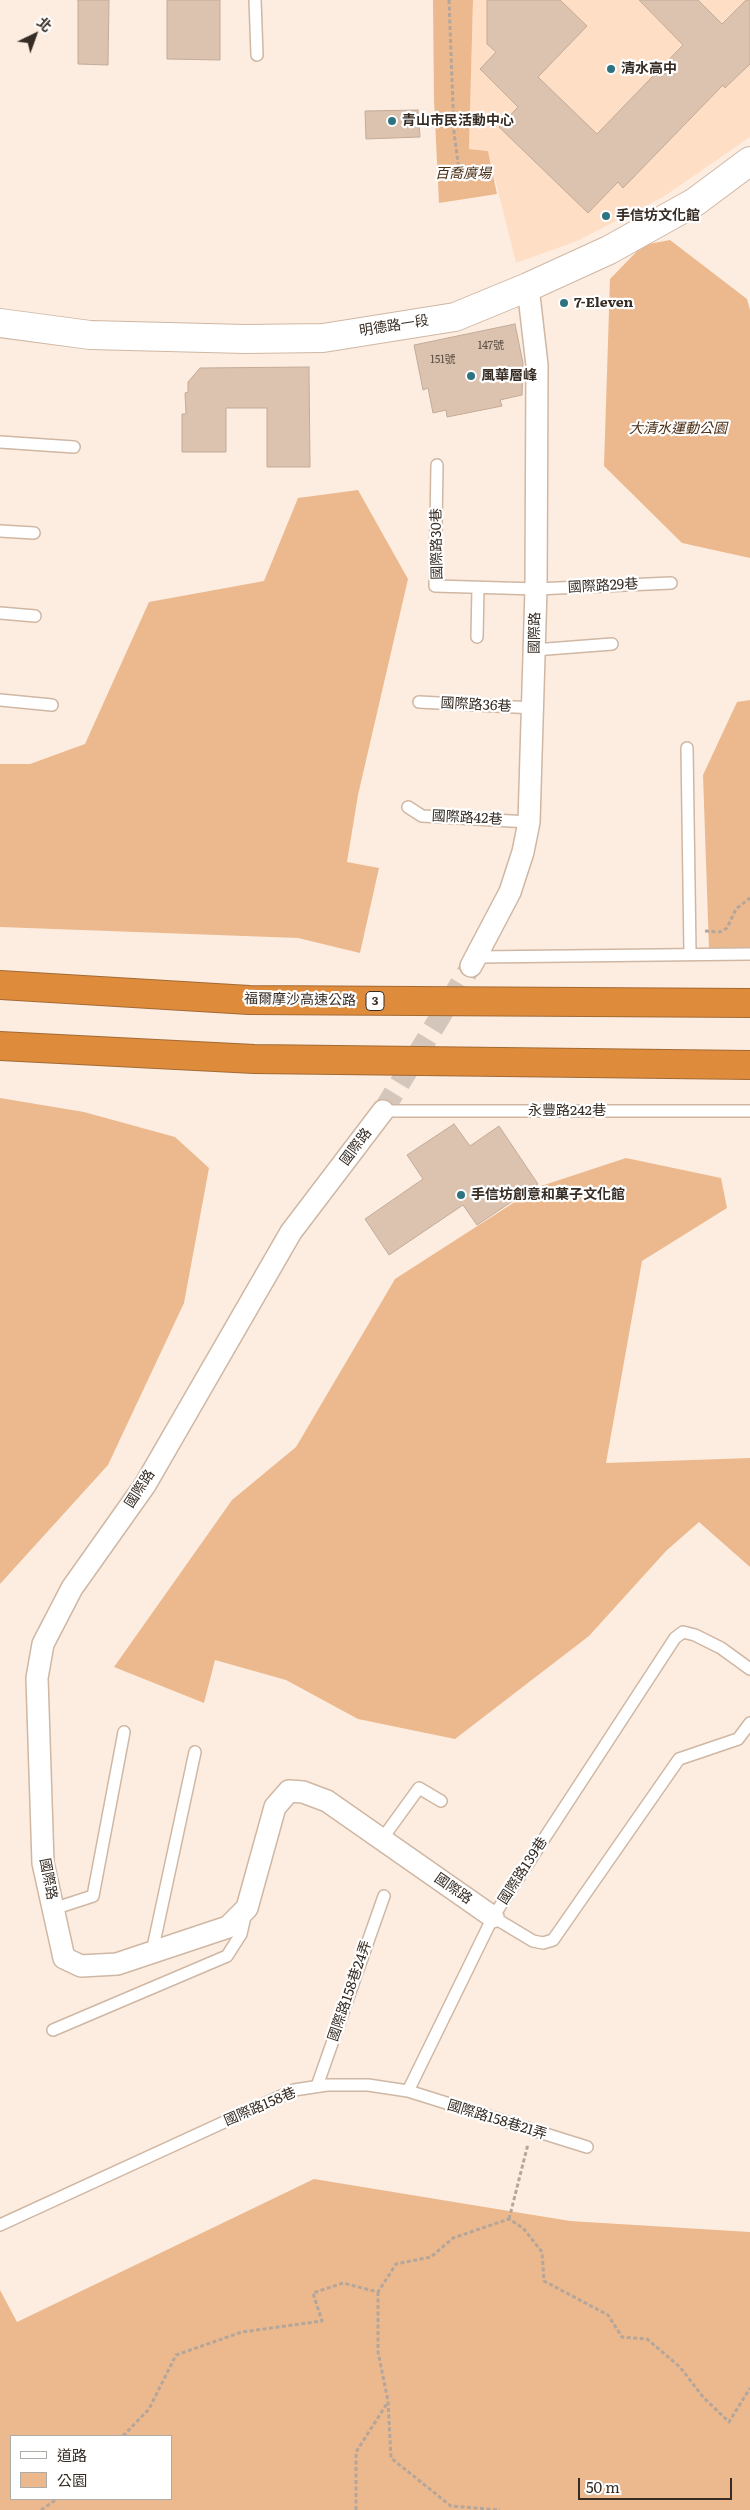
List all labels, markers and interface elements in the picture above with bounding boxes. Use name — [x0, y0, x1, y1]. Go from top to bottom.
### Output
north arrow — [10, 10, 60, 60]
text: 北 — [33, 12, 57, 36]
place label: 清水高中 — [621, 61, 677, 77]
marker: 清水高中 — [605, 63, 617, 75]
place label: 青山市民活動中心 — [402, 113, 514, 129]
marker: 青山市民活動中心 — [386, 115, 398, 127]
park label: 百喬廣場 — [435, 166, 491, 182]
place label: 手信坊文化館 — [616, 208, 700, 224]
marker: 手信坊文化館 — [600, 210, 612, 222]
place label: 7-Eleven — [574, 295, 633, 311]
marker: 7-Eleven — [558, 297, 570, 309]
street label: 明德路一段 — [358, 312, 430, 340]
house number: 147號 — [478, 339, 504, 353]
house number: 151號 — [430, 353, 456, 367]
place label: 風華層峰 — [481, 368, 537, 384]
marker: 風華層峰 — [465, 370, 477, 382]
park label: 大清水運動公園 — [629, 421, 727, 437]
street label: 國際路30巷 — [428, 508, 446, 580]
street label: 國際路29巷 — [567, 576, 639, 596]
street label: 國際路 — [526, 612, 544, 654]
street label: 國際路36巷 — [440, 695, 512, 715]
street label: 國際路42巷 — [431, 808, 503, 828]
street label: 福爾摩沙高速公路 — [244, 991, 356, 1009]
road number: 3 — [366, 991, 384, 1010]
street label: 永豐路242巷 — [528, 1103, 606, 1119]
street label: 國際路 — [337, 1125, 375, 1169]
place label: 手信坊創意和菓子文化館 — [471, 1187, 625, 1203]
marker: 手信坊創意和菓子文化館 — [455, 1189, 467, 1201]
street label: 國際路 — [122, 1467, 158, 1511]
street label: 國際路139巷 — [495, 1834, 551, 1908]
street label: 國際路 — [36, 1857, 60, 1901]
street label: 國際路 — [431, 1870, 475, 1908]
street label: 國際路158巷24弄 — [325, 1938, 375, 2044]
street label: 國際路158巷 — [221, 2084, 299, 2130]
street label: 國際路158巷21弄 — [445, 2097, 549, 2143]
legend — [10, 2435, 172, 2500]
text: 道路 — [57, 2443, 87, 2466]
text: 公園 — [57, 2468, 87, 2491]
scale bar — [580, 2468, 734, 2500]
text: 50 m — [586, 2475, 620, 2498]

